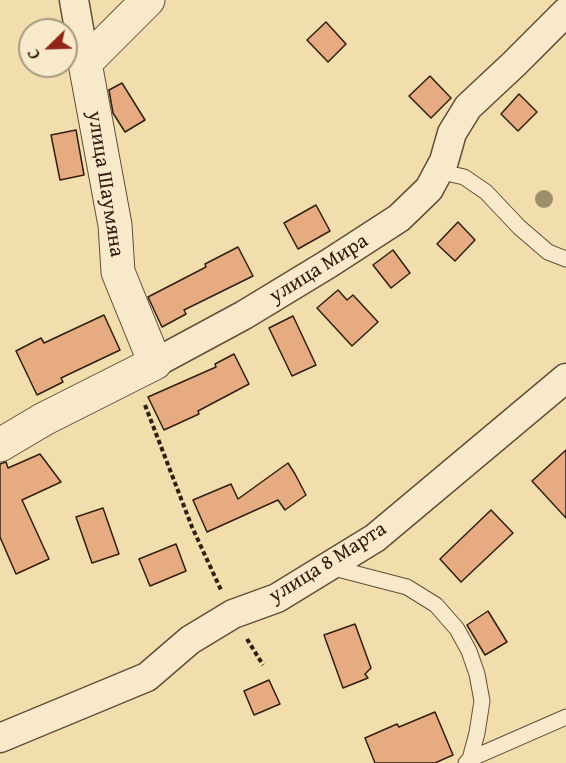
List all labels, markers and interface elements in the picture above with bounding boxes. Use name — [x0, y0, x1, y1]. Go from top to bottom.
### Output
north arrow — [18, 18, 78, 78]
text: С — [20, 45, 46, 63]
street label: улица Шаумяна — [81, 109, 129, 259]
street label: улица Мира — [265, 229, 373, 309]
street label: улица 8 Марта — [265, 517, 391, 609]

